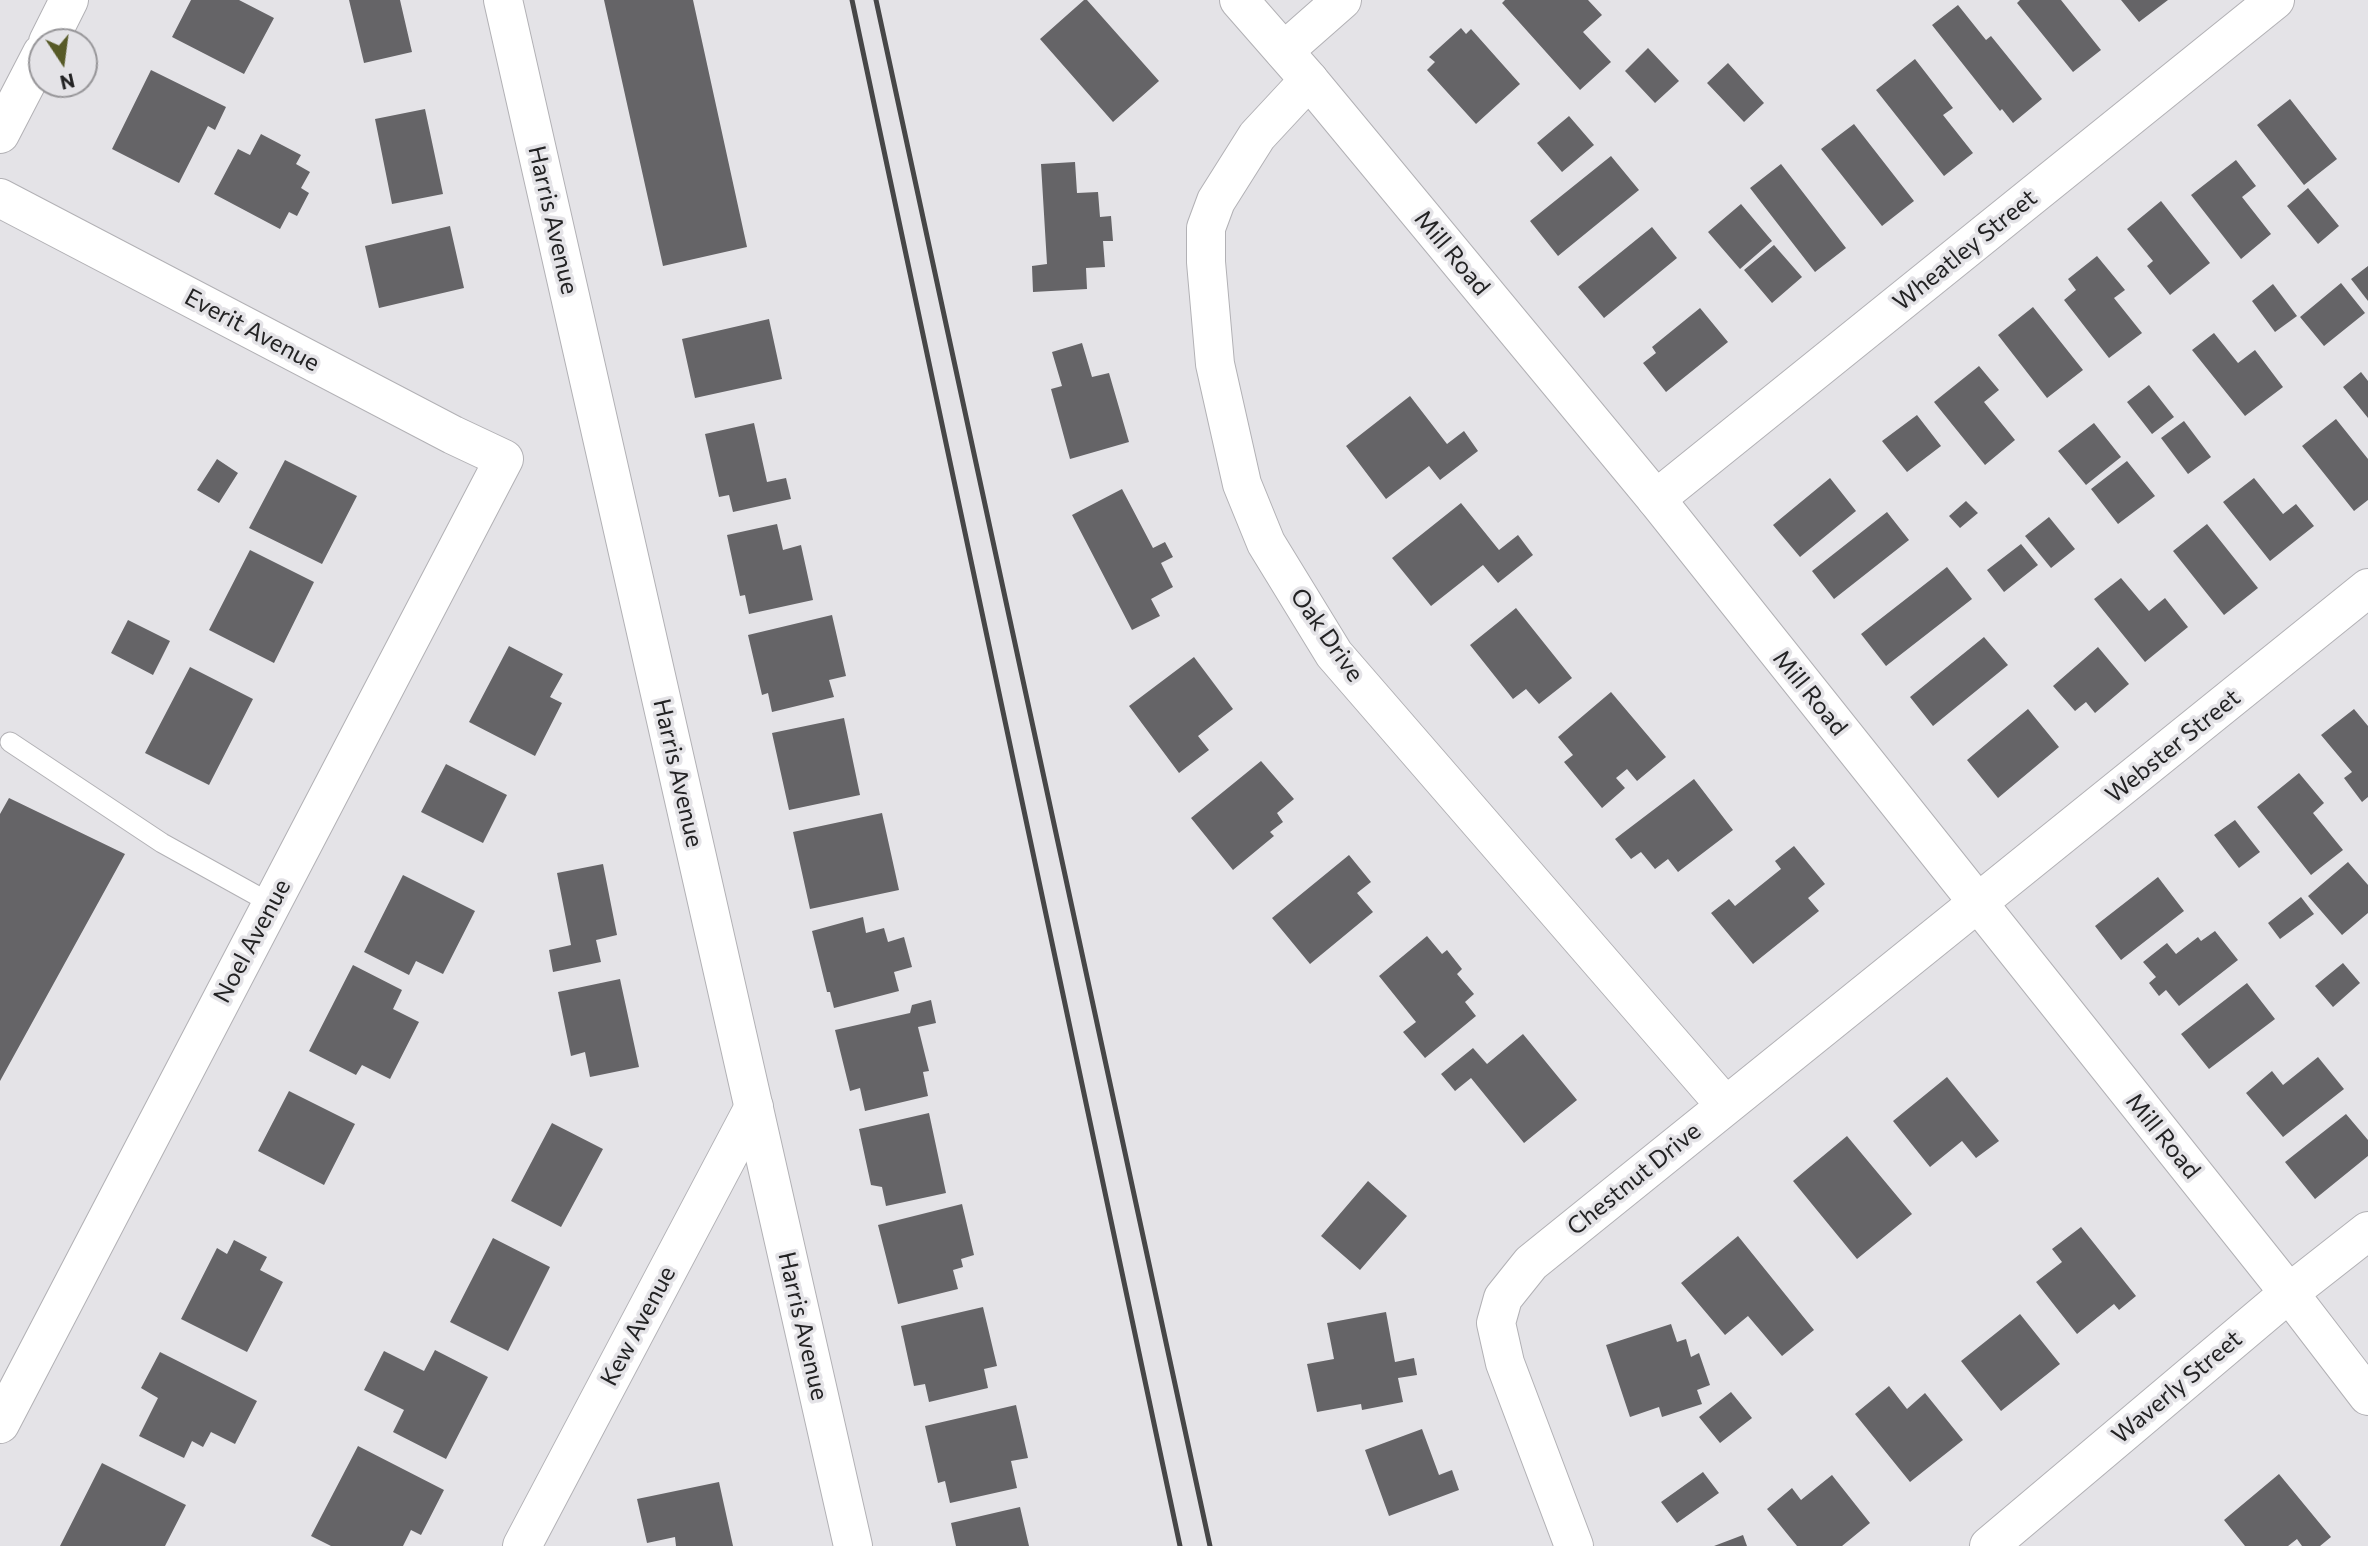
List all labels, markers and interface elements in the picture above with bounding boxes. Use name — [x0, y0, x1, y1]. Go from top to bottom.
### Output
north arrow — [28, 28, 98, 98]
text: N — [58, 69, 77, 95]
street label: Harris Avenue — [522, 143, 584, 297]
street label: Wheatley Street — [1887, 183, 2043, 317]
street label: Mill Road — [1408, 205, 1496, 301]
street label: Everit Avenue — [180, 282, 324, 378]
street label: Oak Drive — [1284, 583, 1370, 687]
street label: Mill Road — [1767, 644, 1853, 742]
street label: Webster Street — [2100, 683, 2246, 809]
street label: Harris Avenue — [647, 696, 709, 850]
street label: Noel Avenue — [207, 874, 297, 1008]
street label: Mill Road — [2120, 1087, 2206, 1185]
street label: Chestnut Drive — [1562, 1116, 1706, 1242]
street label: Harris Avenue — [772, 1249, 834, 1403]
street label: Kew Avenue — [594, 1261, 682, 1391]
street label: Waverly Street — [2106, 1324, 2248, 1450]

